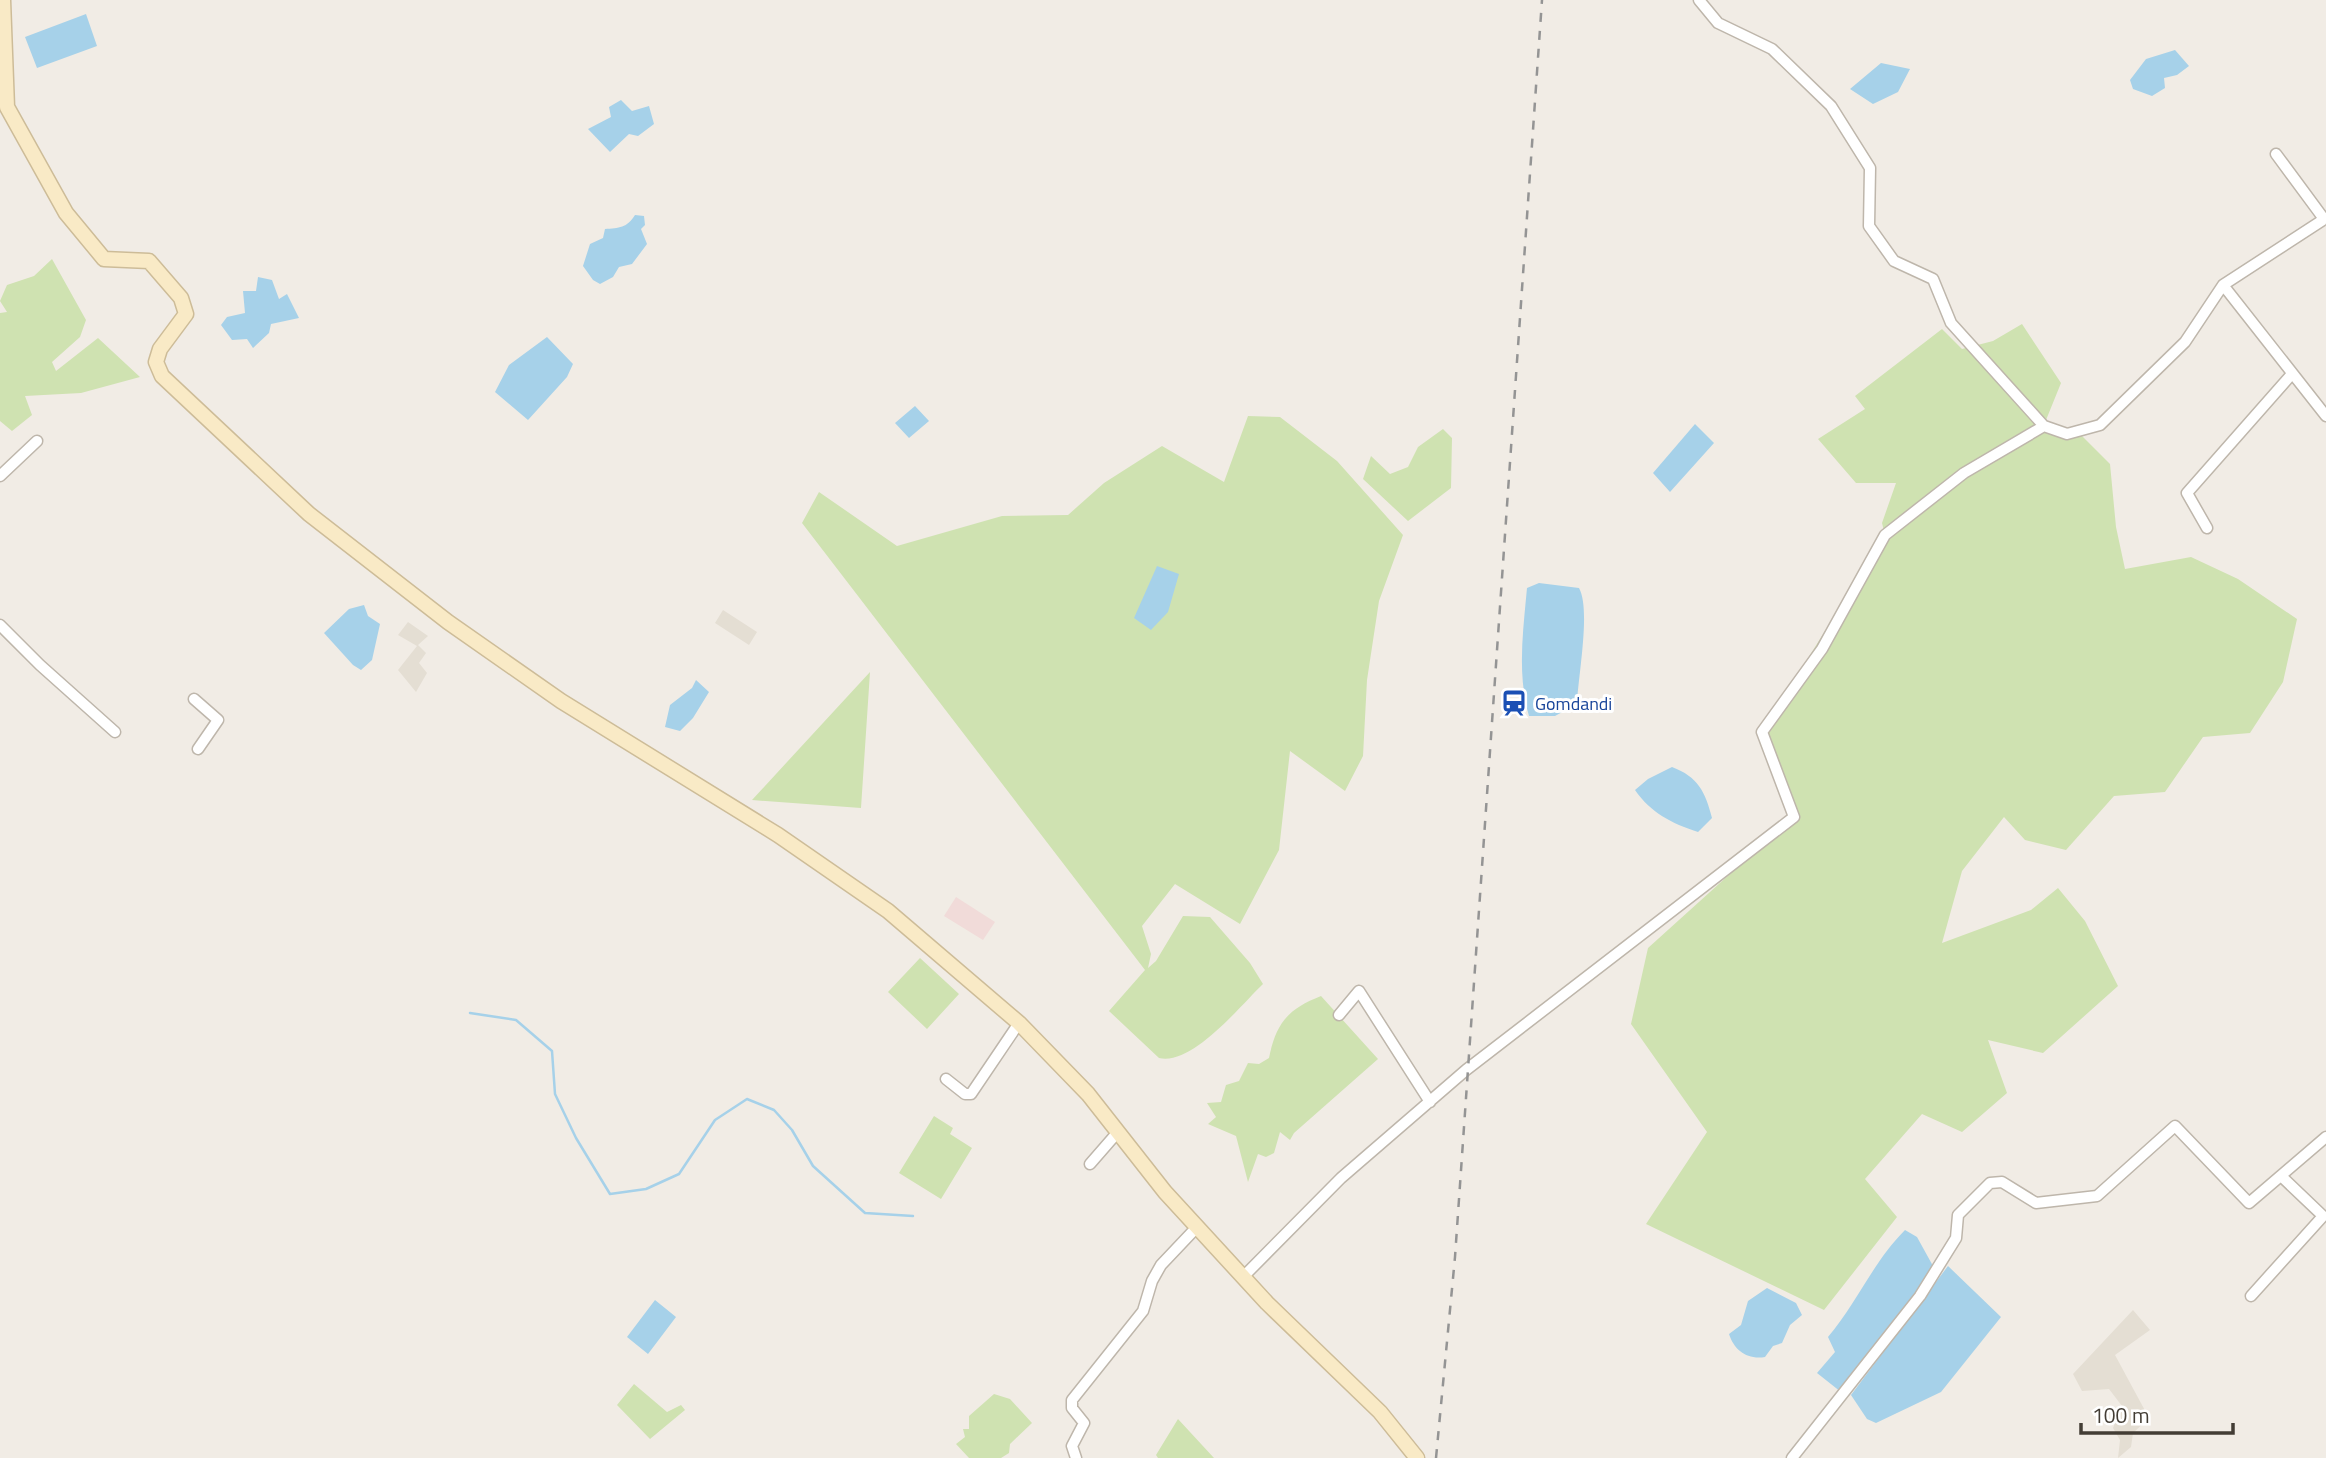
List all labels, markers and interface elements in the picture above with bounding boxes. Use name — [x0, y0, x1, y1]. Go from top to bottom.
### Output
station icon: Gomdandi — [1499, 688, 1529, 718]
place label: Gomdandi — [1535, 690, 1612, 717]
scale bar — [2081, 1392, 2233, 1436]
text: 100 m — [2092, 1399, 2149, 1431]

